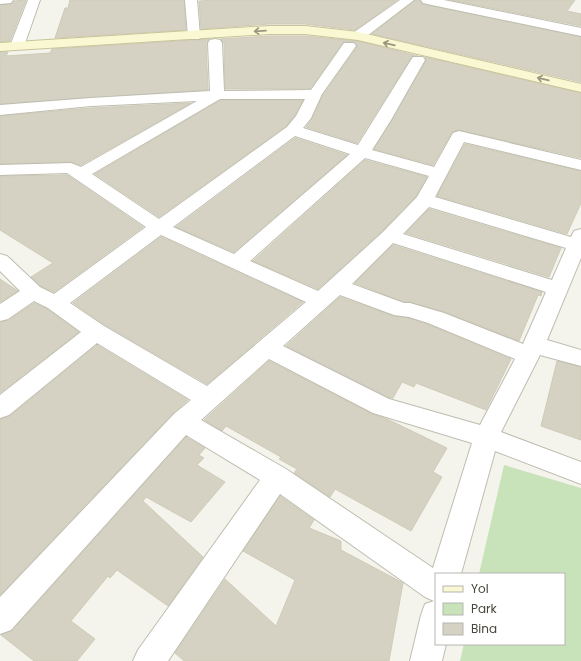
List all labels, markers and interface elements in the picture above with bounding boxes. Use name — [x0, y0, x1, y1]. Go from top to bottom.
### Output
one-way arrow — [254, 27, 267, 35]
one-way arrow — [383, 39, 396, 47]
one-way arrow — [537, 75, 550, 83]
legend — [435, 573, 565, 645]
text: Yol — [471, 580, 489, 597]
text: Park — [471, 600, 498, 617]
text: Bina — [471, 620, 497, 637]

